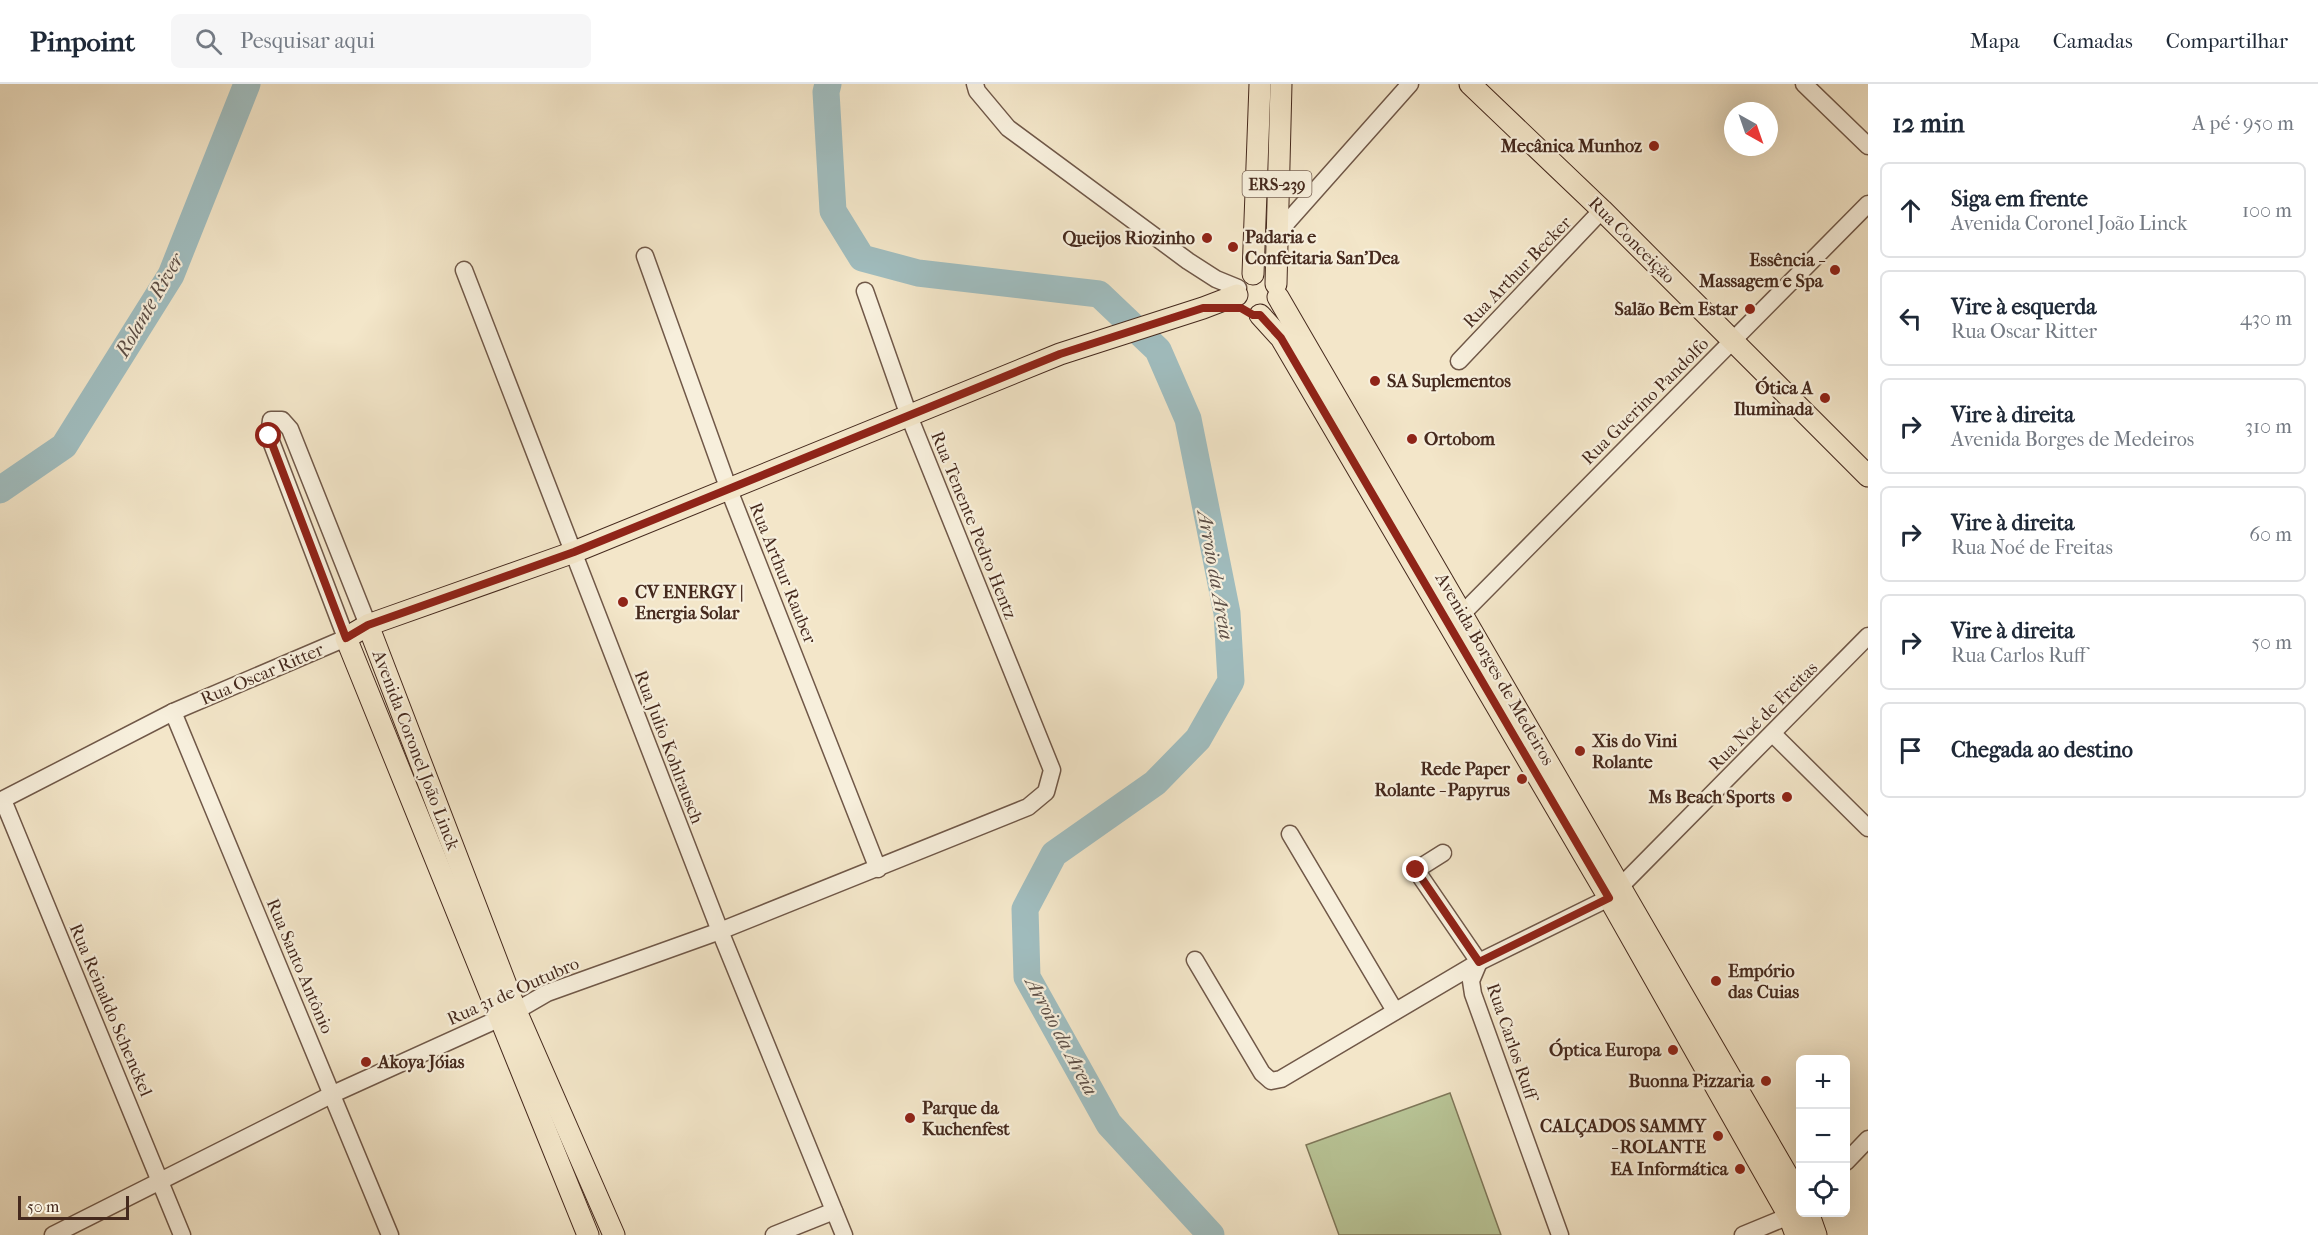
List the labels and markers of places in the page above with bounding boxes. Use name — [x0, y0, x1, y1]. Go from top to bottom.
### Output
place label: Mecânica Munhoz — [1500, 136, 1642, 157]
marker: Mecânica Munhoz — [1647, 139, 1661, 153]
place label: Padaria e Confeitaria San'Dea — [1245, 227, 1400, 269]
place label: Queijos Riozinho — [1062, 228, 1195, 249]
marker: Queijos Riozinho — [1200, 231, 1214, 245]
marker: Padaria e Confeitaria San'Dea — [1226, 240, 1240, 254]
place label: Essência - Massagem e Spa — [1698, 250, 1826, 292]
marker: Essência - Massagem e Spa — [1828, 263, 1842, 277]
place label: Salão Bem Estar — [1615, 299, 1738, 320]
marker: Salão Bem Estar — [1743, 302, 1757, 316]
place label: SA Suplementos — [1387, 371, 1511, 392]
marker: SA Suplementos — [1368, 374, 1382, 388]
place label: Ótica A Iluminada — [1734, 376, 1814, 420]
marker: Ótica A Iluminada — [1818, 391, 1832, 405]
place label: Ortobom — [1424, 429, 1496, 450]
marker: Ortobom — [1405, 432, 1419, 446]
place label: CV ENERGY | Energia Solar — [635, 582, 744, 624]
marker: CV ENERGY | Energia Solar — [616, 595, 630, 609]
place label: Xis do Vini Rolante — [1591, 731, 1678, 773]
marker: Xis do Vini Rolante — [1573, 744, 1587, 758]
place label: Rede Paper Rolante - Papyrus — [1374, 759, 1510, 801]
marker: Rede Paper Rolante - Papyrus — [1515, 772, 1529, 786]
place label: Ms Beach Sports — [1647, 787, 1775, 808]
marker: Ms Beach Sports — [1780, 790, 1794, 804]
place label: Empório das Cuias — [1728, 961, 1800, 1003]
marker: Empório das Cuias — [1709, 974, 1723, 988]
place label: Óptica Europa — [1549, 1038, 1662, 1061]
marker: Óptica Europa — [1666, 1043, 1680, 1057]
place label: Akoya Jóias — [377, 1052, 465, 1073]
marker: Akoya Jóias — [359, 1055, 373, 1069]
place label: Buonna Pizzaria — [1628, 1071, 1755, 1092]
marker: Buonna Pizzaria — [1759, 1074, 1773, 1088]
place label: Parque da Kuchenfest — [922, 1098, 1010, 1140]
marker: Parque da Kuchenfest — [903, 1111, 917, 1125]
place label: CALÇADOS SAMMY - ROLANTE — [1540, 1116, 1708, 1158]
marker: CALÇADOS SAMMY - ROLANTE — [1711, 1129, 1725, 1143]
place label: EA Informática — [1611, 1159, 1729, 1180]
marker: EA Informática — [1733, 1162, 1747, 1176]

